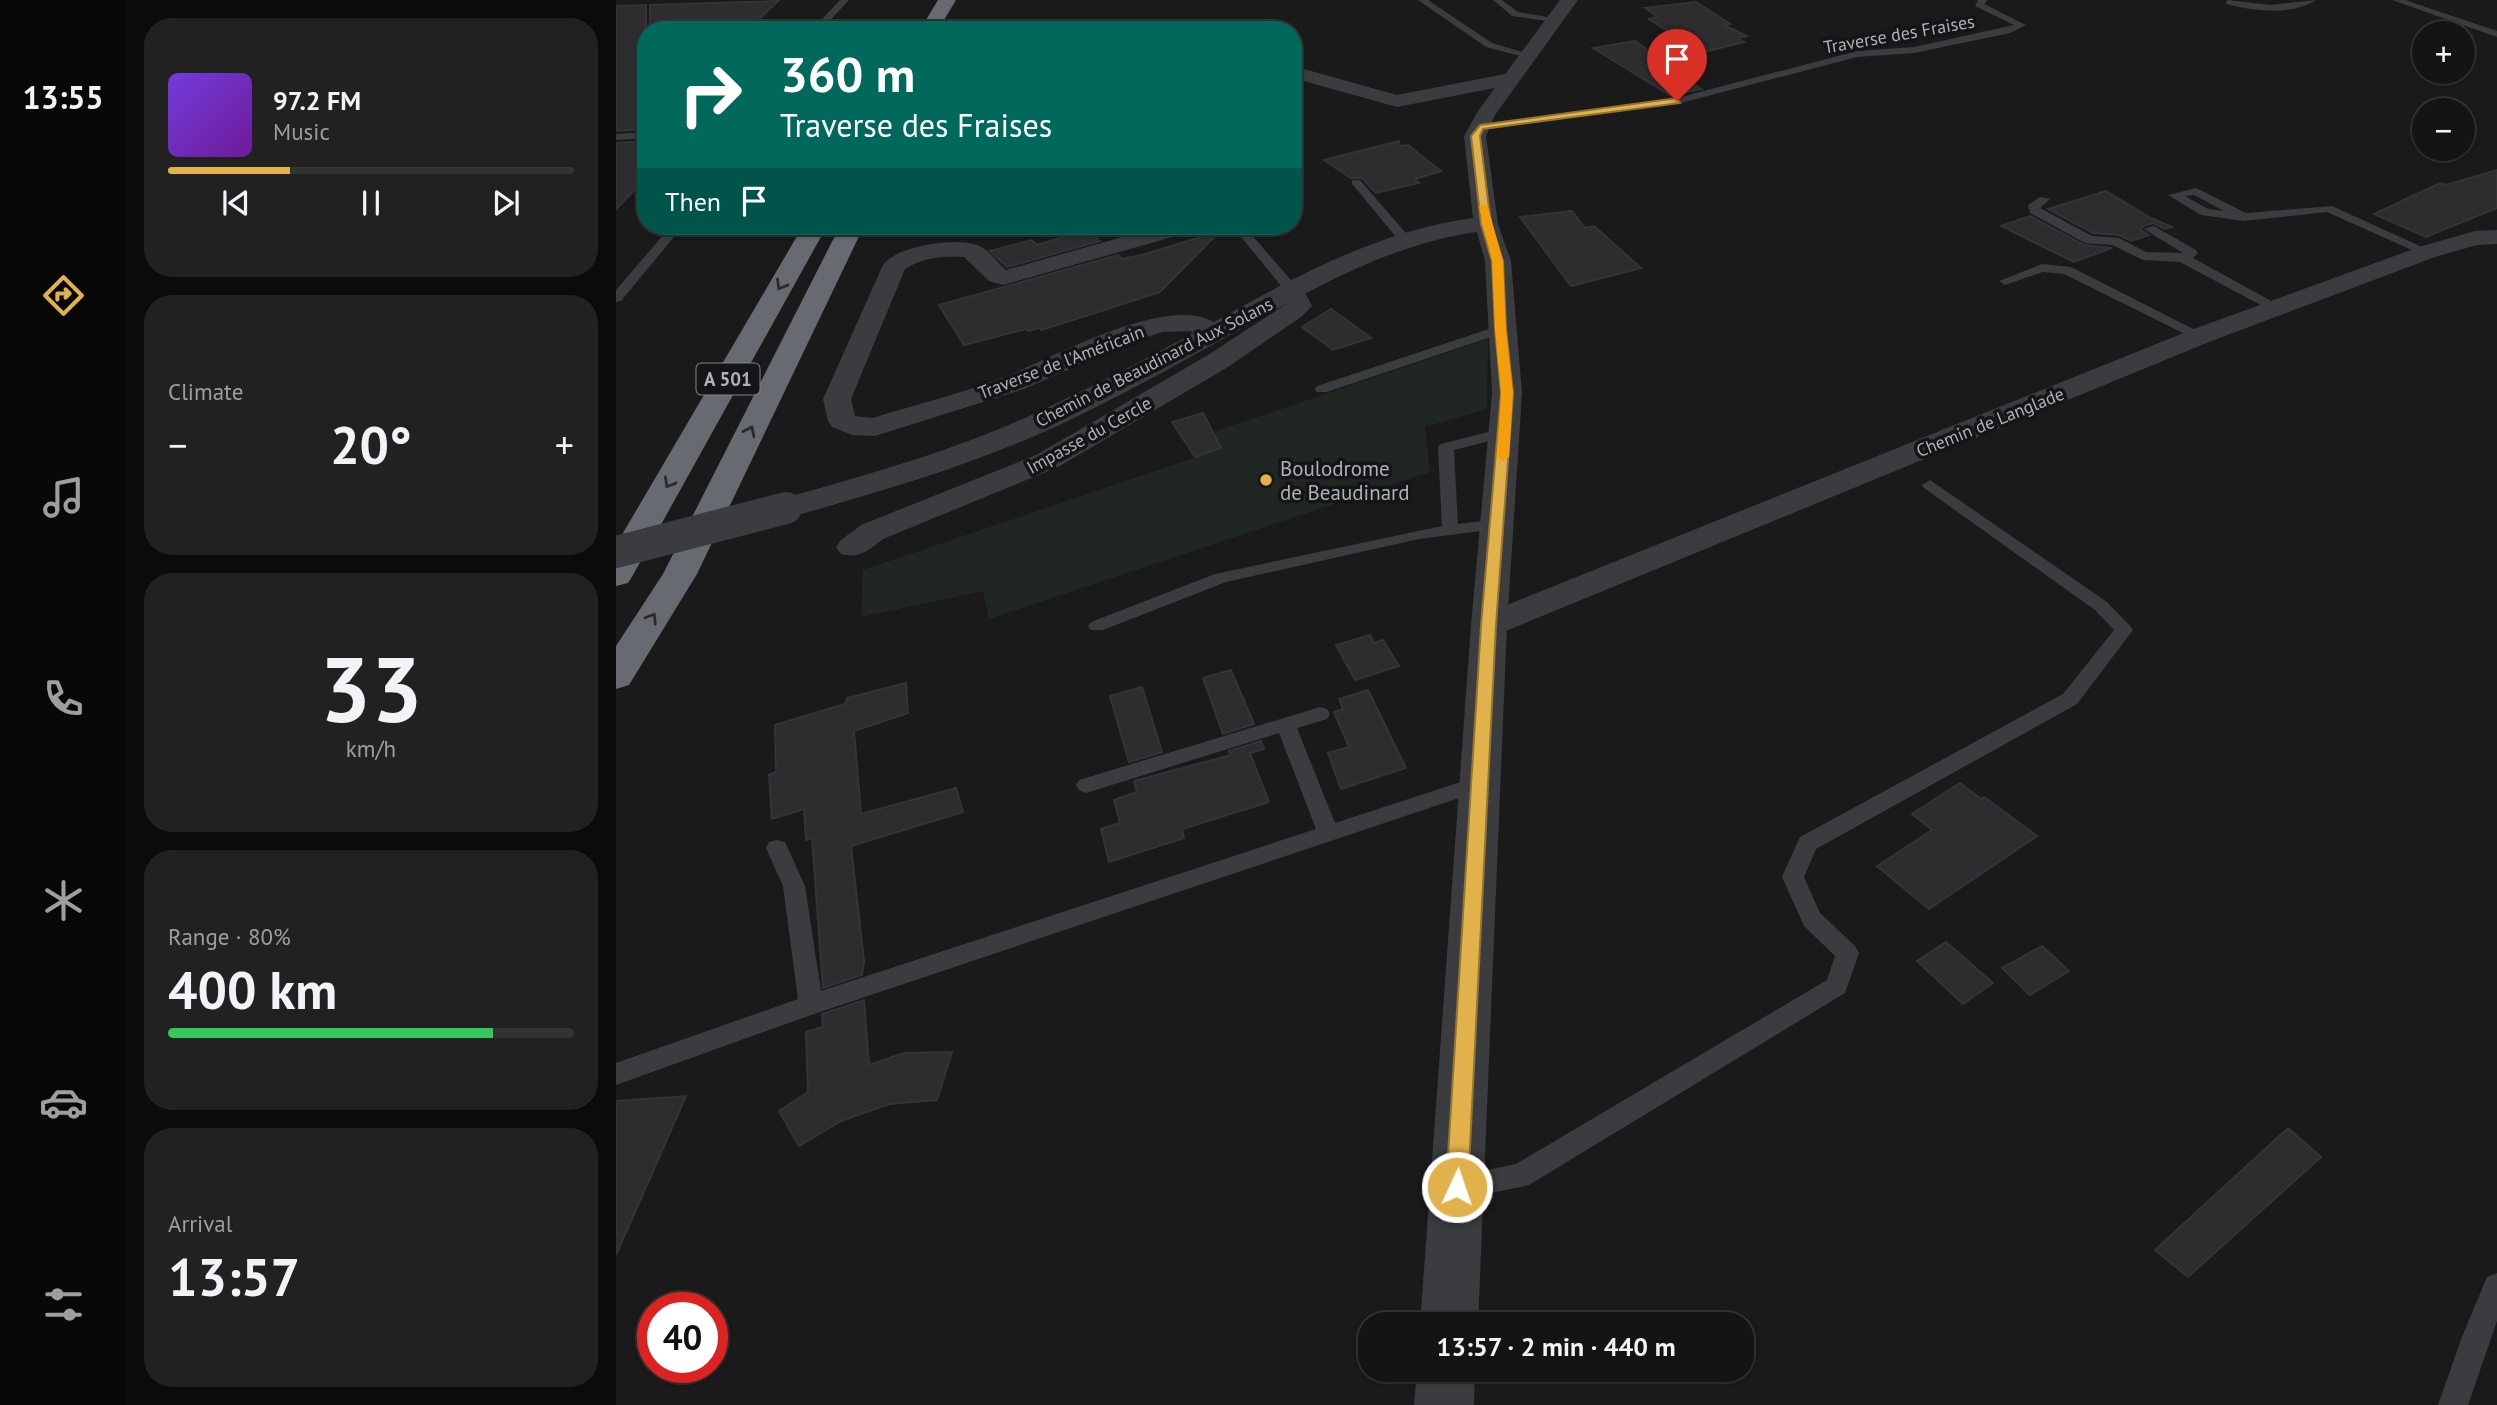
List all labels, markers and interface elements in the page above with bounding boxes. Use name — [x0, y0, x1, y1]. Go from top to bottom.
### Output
street label: Traverse des Fraises — [1822, 9, 1976, 59]
map controls — [2412, 21, 2475, 161]
button: + — [2412, 21, 2475, 84]
pin — [1647, 29, 1707, 101]
icon: arrive — [1658, 40, 1696, 78]
text: 360 m — [780, 42, 915, 106]
icon: right — [665, 49, 756, 140]
text: 13:55 — [22, 76, 104, 118]
text: 97.2 FM — [273, 84, 361, 117]
button: − — [2412, 98, 2475, 161]
text: Traverse des Fraises — [780, 104, 1052, 146]
text: Music — [273, 117, 330, 146]
icon: arrive — [735, 182, 773, 220]
icon: previous — [217, 184, 255, 222]
icon: pause — [352, 184, 390, 222]
icon: next — [487, 184, 525, 222]
text: Then — [665, 185, 721, 218]
icon: directions — [39, 271, 88, 320]
one-way arrow — [776, 278, 789, 290]
street label: Chemin de Beaudinard Aux Solans — [1032, 292, 1276, 432]
street label: Traverse de l'Américain — [975, 320, 1147, 404]
road number: A 501 — [696, 364, 760, 394]
text: Climate — [168, 377, 243, 406]
street label: Chemin de Langlade — [1913, 382, 2067, 462]
street label: Impasse du Cercle — [1023, 391, 1155, 479]
text: 20° — [330, 411, 412, 478]
text: − — [168, 420, 187, 469]
text: + — [555, 420, 574, 469]
one-way arrow — [742, 426, 756, 438]
place label: Boulodrome de Beaudinard — [1280, 455, 1410, 506]
marker: Boulodrome de Beaudinard — [1258, 472, 1274, 488]
icon: music — [39, 473, 88, 522]
one-way arrow — [664, 475, 677, 488]
one-way arrow — [644, 613, 657, 626]
text: 33 — [319, 629, 423, 747]
icon: phone — [39, 674, 88, 723]
text: km/h — [346, 734, 396, 763]
icon: climate — [39, 876, 88, 925]
text: Range · 80% — [168, 922, 291, 951]
text: 400 km — [168, 956, 337, 1023]
icon: car — [39, 1078, 88, 1127]
position arrow — [1420, 1150, 1494, 1224]
text: Arrival — [168, 1209, 232, 1238]
text: 13:57 — [168, 1243, 300, 1310]
icon: filters — [39, 1280, 88, 1329]
speed limit sign: 40 — [637, 1292, 728, 1383]
text: 13:57 · 2 min · 440 m — [1436, 1330, 1676, 1363]

